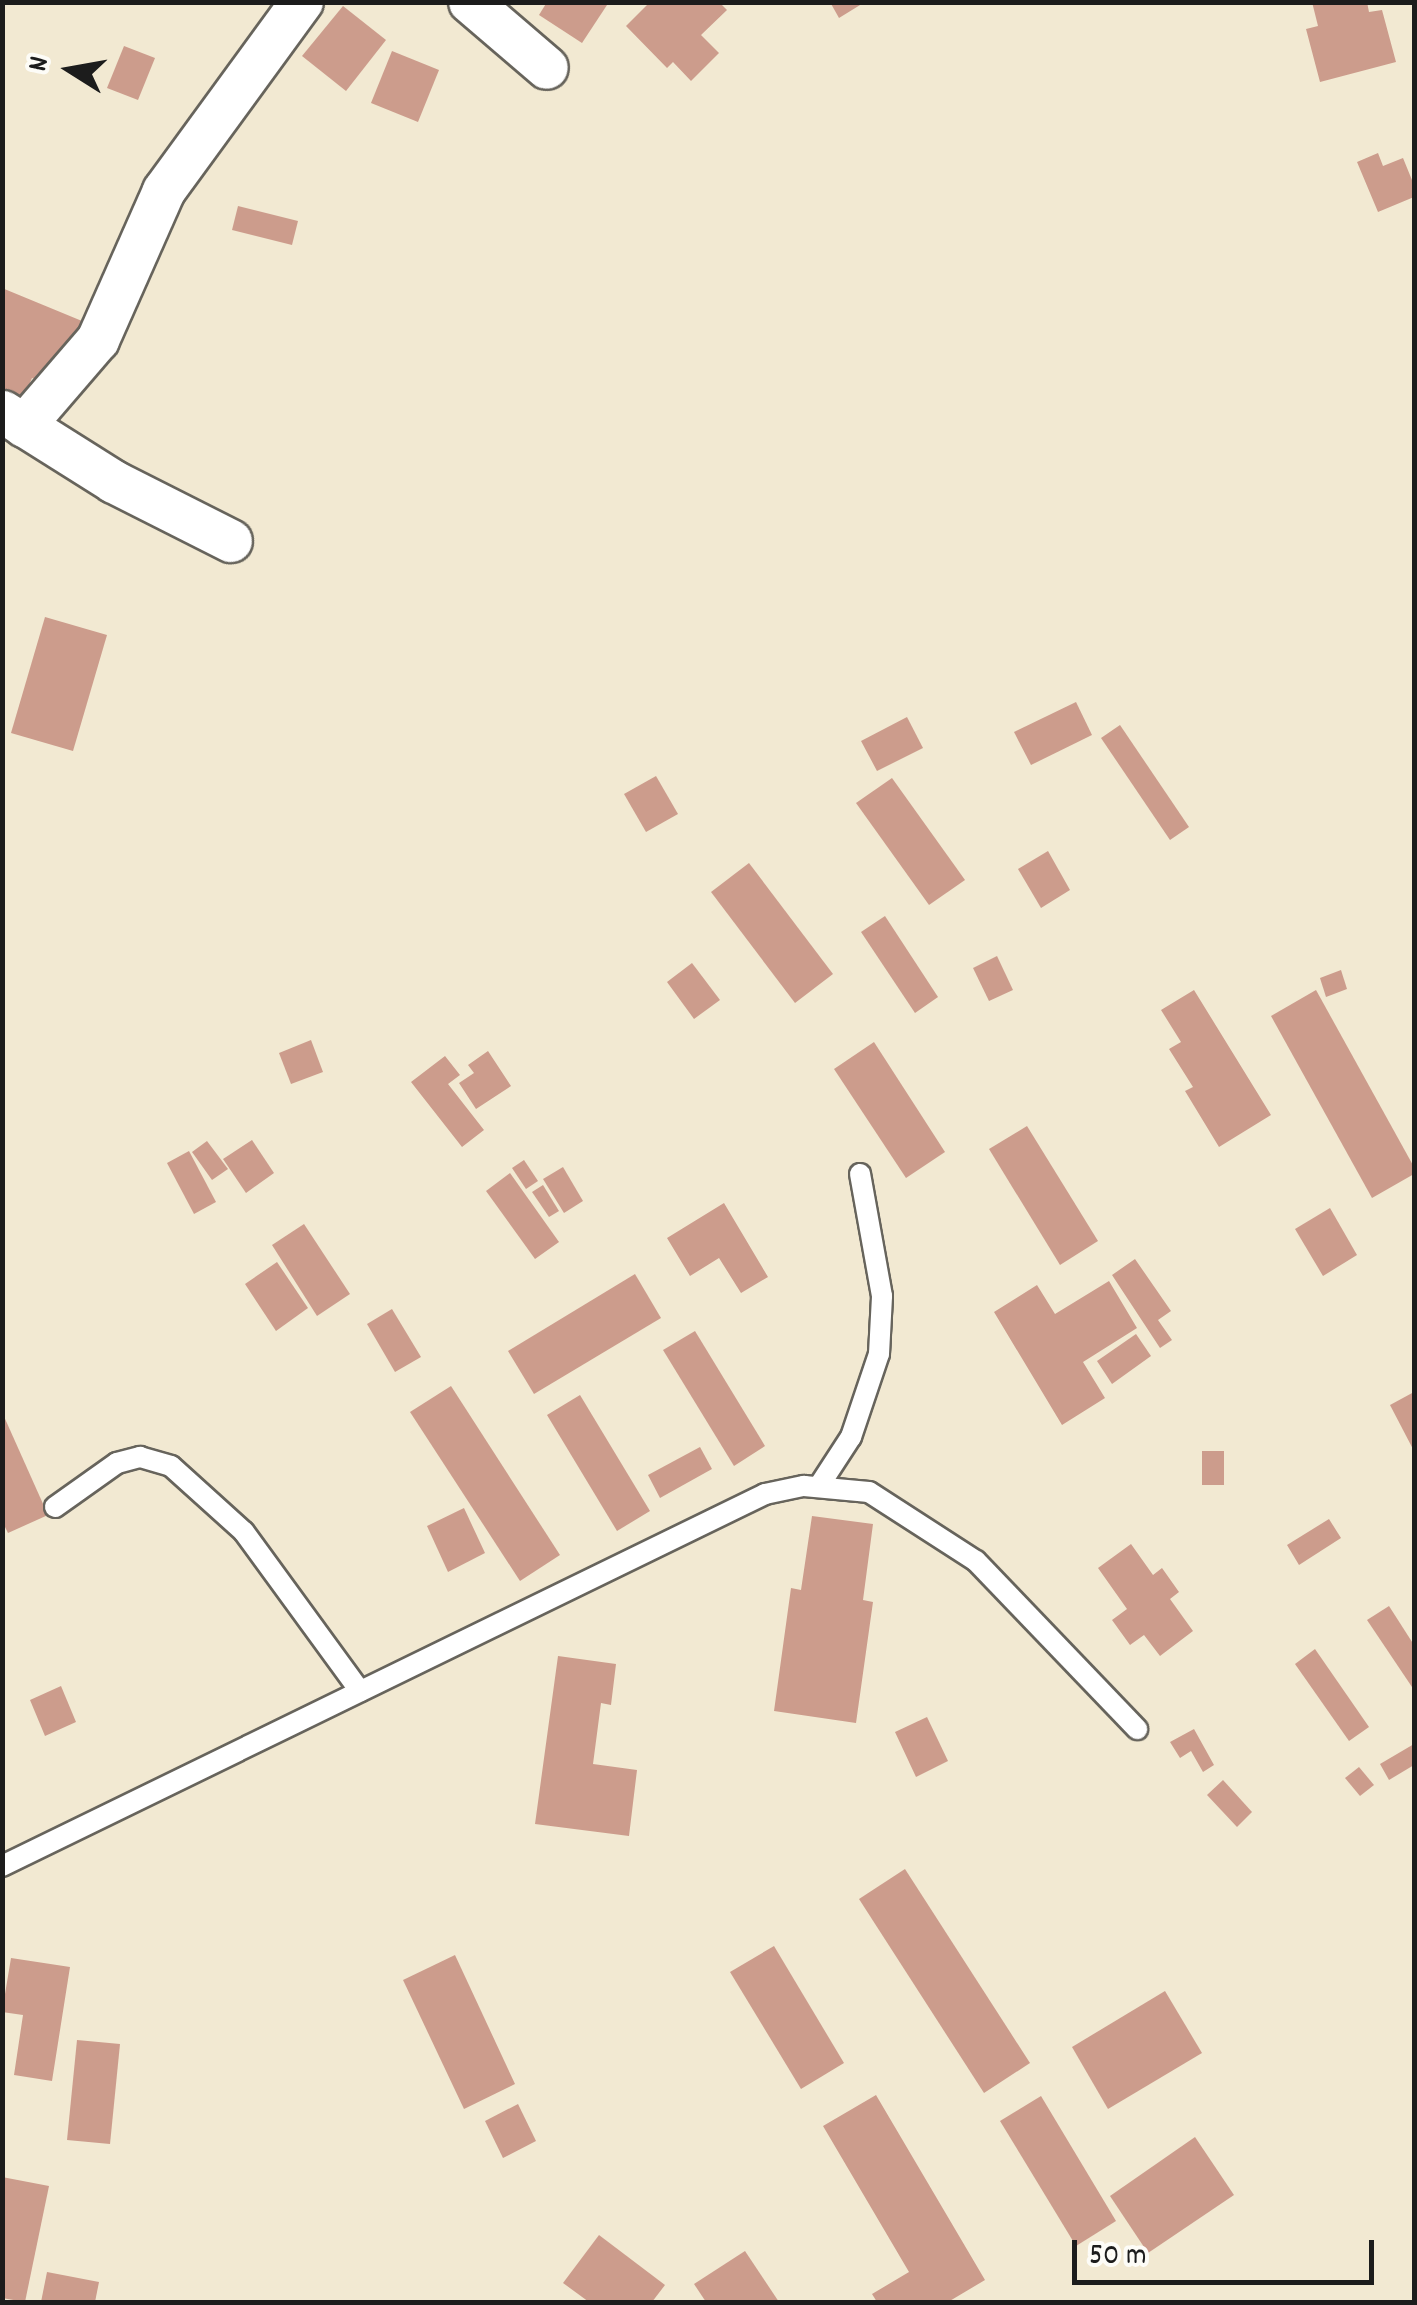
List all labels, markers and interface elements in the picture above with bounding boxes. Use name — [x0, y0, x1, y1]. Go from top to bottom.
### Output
north arrow — [20, 20, 120, 120]
text: N — [20, 54, 62, 75]
scale bar — [1077, 2220, 1380, 2282]
text: 50 m — [1089, 2236, 1147, 2279]

